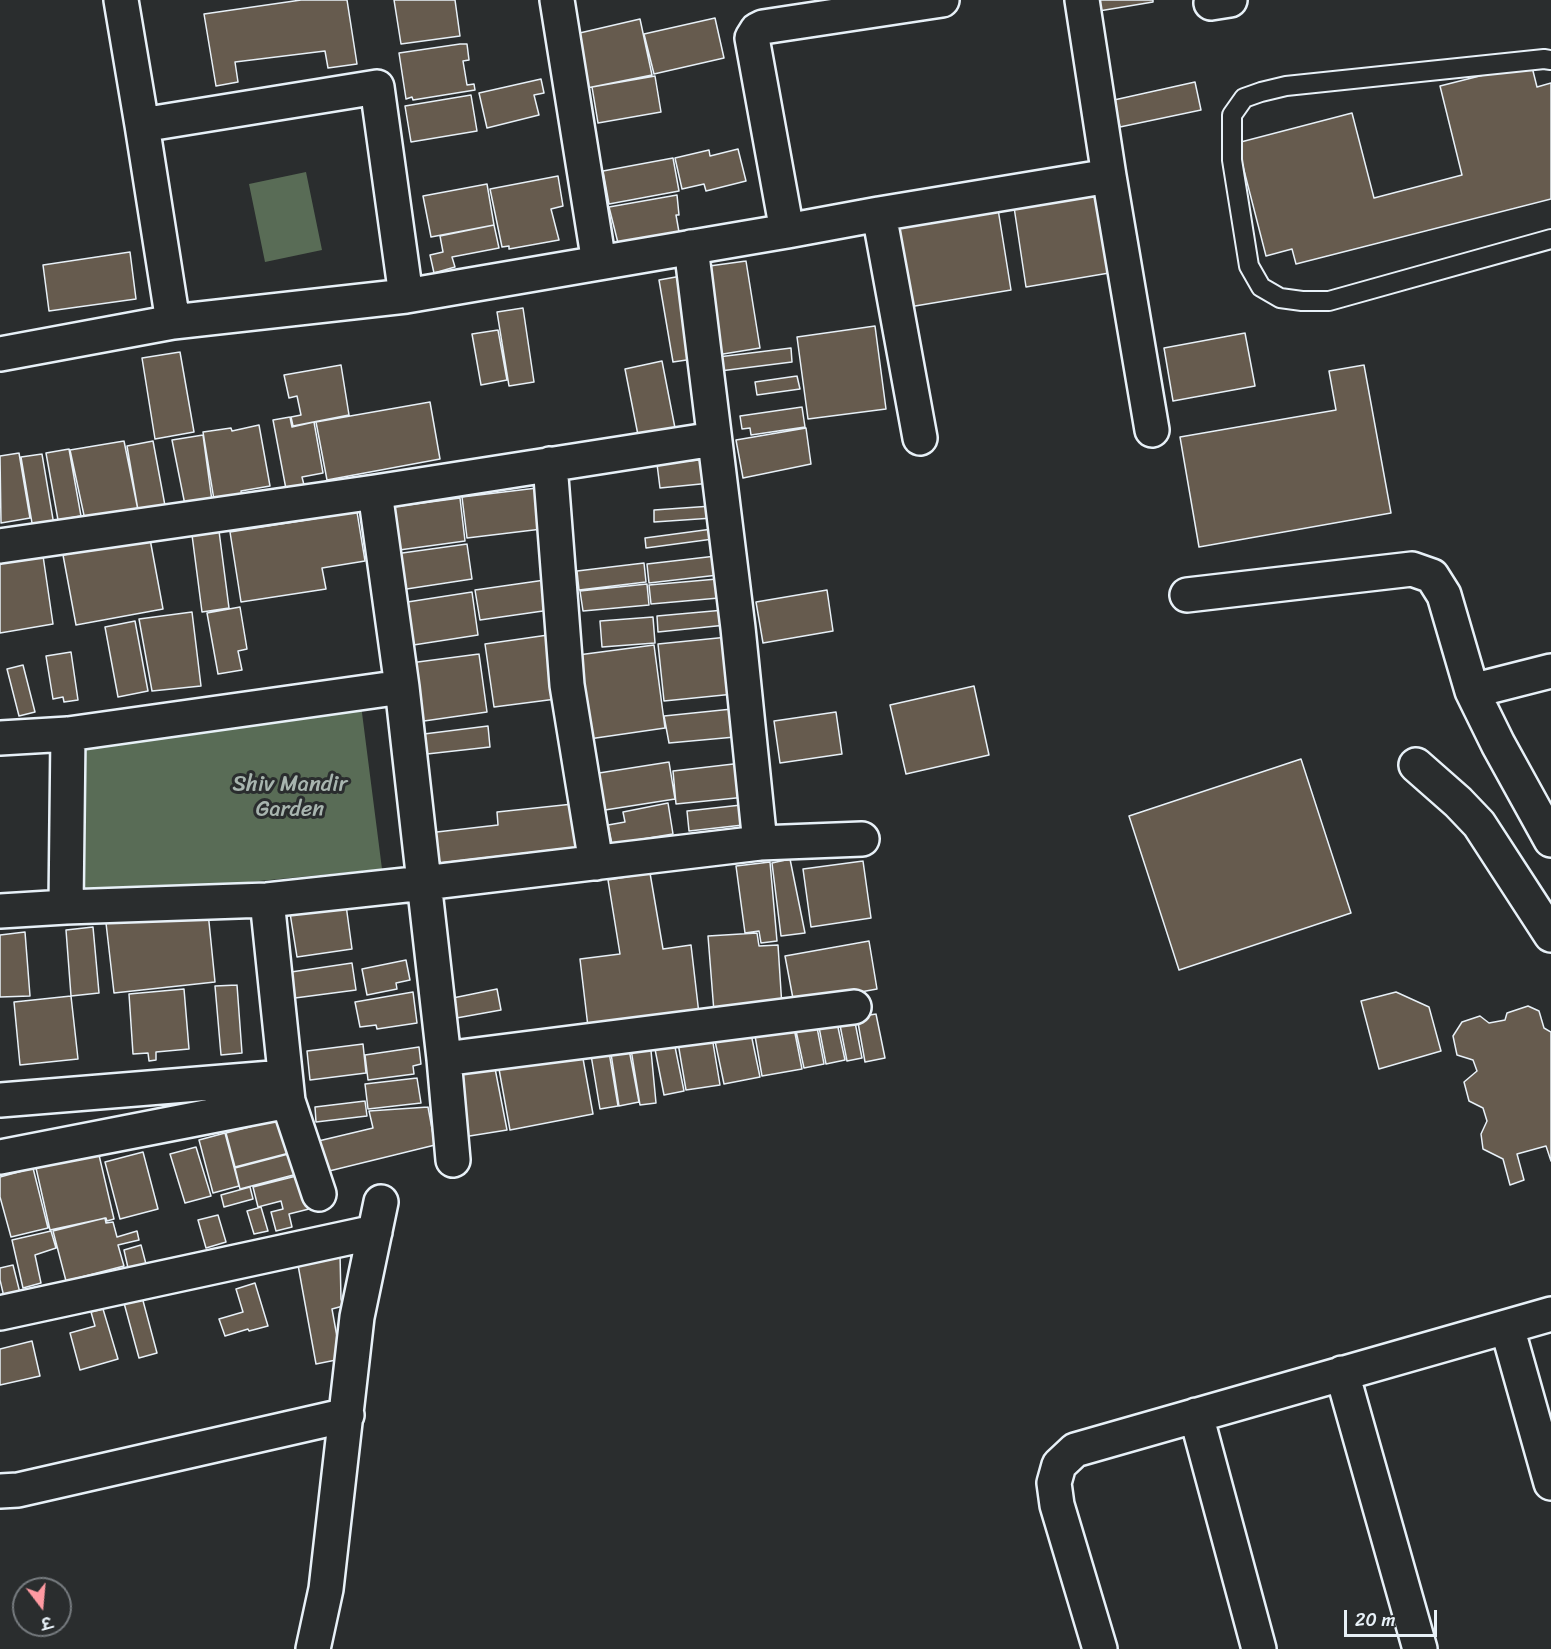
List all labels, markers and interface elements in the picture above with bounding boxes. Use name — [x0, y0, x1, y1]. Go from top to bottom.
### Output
park label: Shiv Mandir Garden — [233, 772, 347, 824]
north arrow — [12, 1577, 72, 1637]
scale bar — [1347, 1598, 1440, 1636]
text: 20 m — [1355, 1604, 1395, 1636]
text: उ — [37, 1607, 56, 1638]

